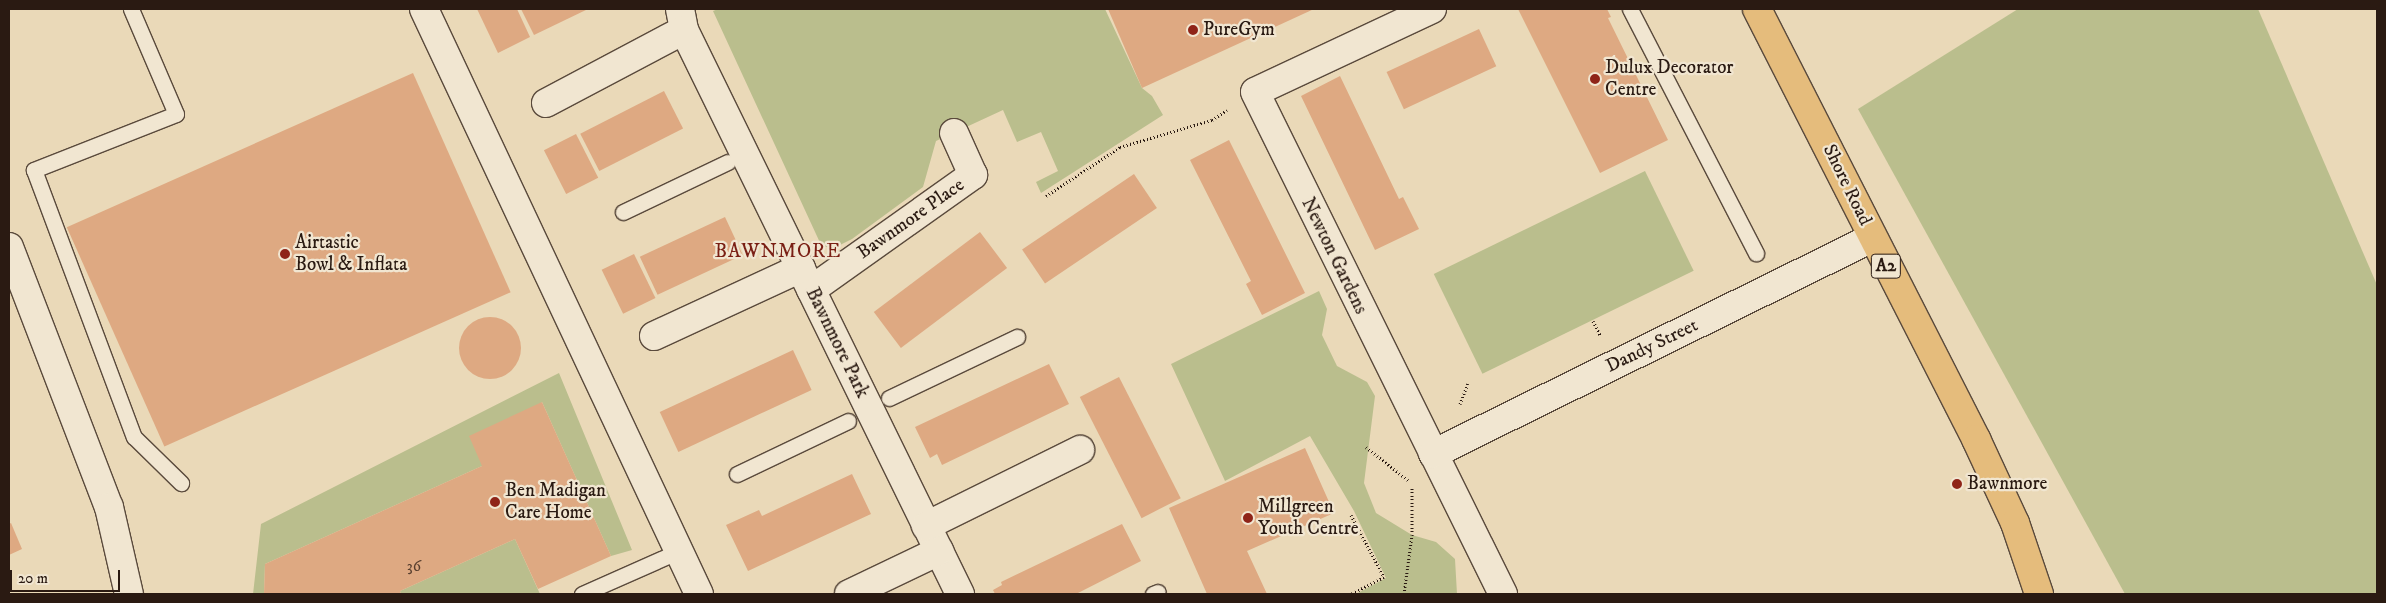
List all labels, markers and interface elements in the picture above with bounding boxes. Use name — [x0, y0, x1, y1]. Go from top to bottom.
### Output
place label: PureGym — [1203, 19, 1275, 41]
marker: PureGym — [1187, 24, 1199, 36]
place label: Dulux Decorator Centre — [1605, 57, 1733, 101]
marker: Dulux Decorator Centre — [1589, 73, 1601, 85]
street label: Shore Road — [1818, 141, 1876, 229]
street label: Bawnmore Place — [853, 174, 969, 264]
street label: Newton Gardens — [1296, 194, 1372, 318]
place label: Airtastic Bowl & Inflata — [295, 232, 407, 276]
district label: BAWNMORE — [713, 239, 843, 263]
marker: Airtastic Bowl & Inflata — [279, 248, 291, 260]
road number: A2 — [1870, 250, 1902, 282]
street label: Bawnmore Park — [800, 284, 874, 402]
street label: Dandy Street — [1602, 314, 1702, 378]
place label: Bawnmore — [1967, 473, 2047, 495]
marker: Bawnmore — [1951, 478, 1963, 490]
place label: Ben Madigan Care Home — [505, 480, 606, 524]
marker: Ben Madigan Care Home — [489, 496, 501, 508]
place label: Millgreen Youth Centre — [1258, 496, 1359, 540]
marker: Millgreen Youth Centre — [1242, 512, 1254, 524]
house number: 36 — [407, 556, 421, 576]
scale bar — [12, 560, 122, 592]
text: 20 m — [18, 569, 48, 588]

